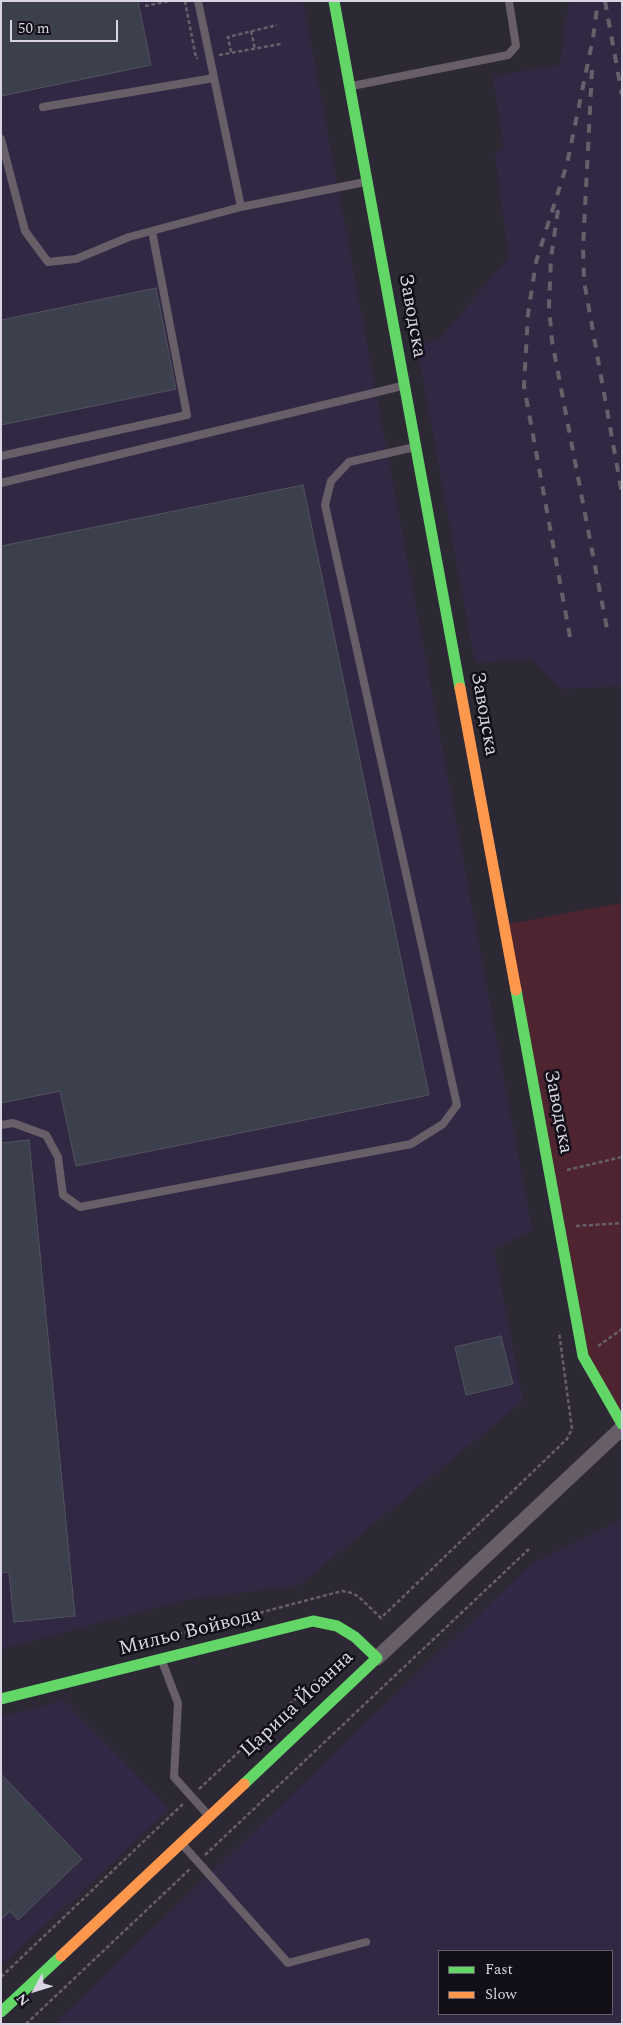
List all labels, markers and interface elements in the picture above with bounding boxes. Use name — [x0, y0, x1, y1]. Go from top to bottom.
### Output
scale bar — [12, 10, 120, 42]
text: 50 m — [18, 17, 50, 40]
street label: Заводска — [392, 272, 430, 360]
street label: Заводска — [464, 670, 502, 758]
street label: Заводска — [537, 1068, 577, 1156]
street label: Мильо Войвода — [117, 1604, 263, 1662]
street label: Царица Йоанна — [236, 1646, 360, 1764]
legend — [438, 1950, 613, 2015]
text: Fast — [485, 1958, 513, 1981]
north arrow — [10, 1965, 60, 2015]
text: Slow — [485, 1983, 517, 2006]
text: N — [11, 1989, 35, 2011]

